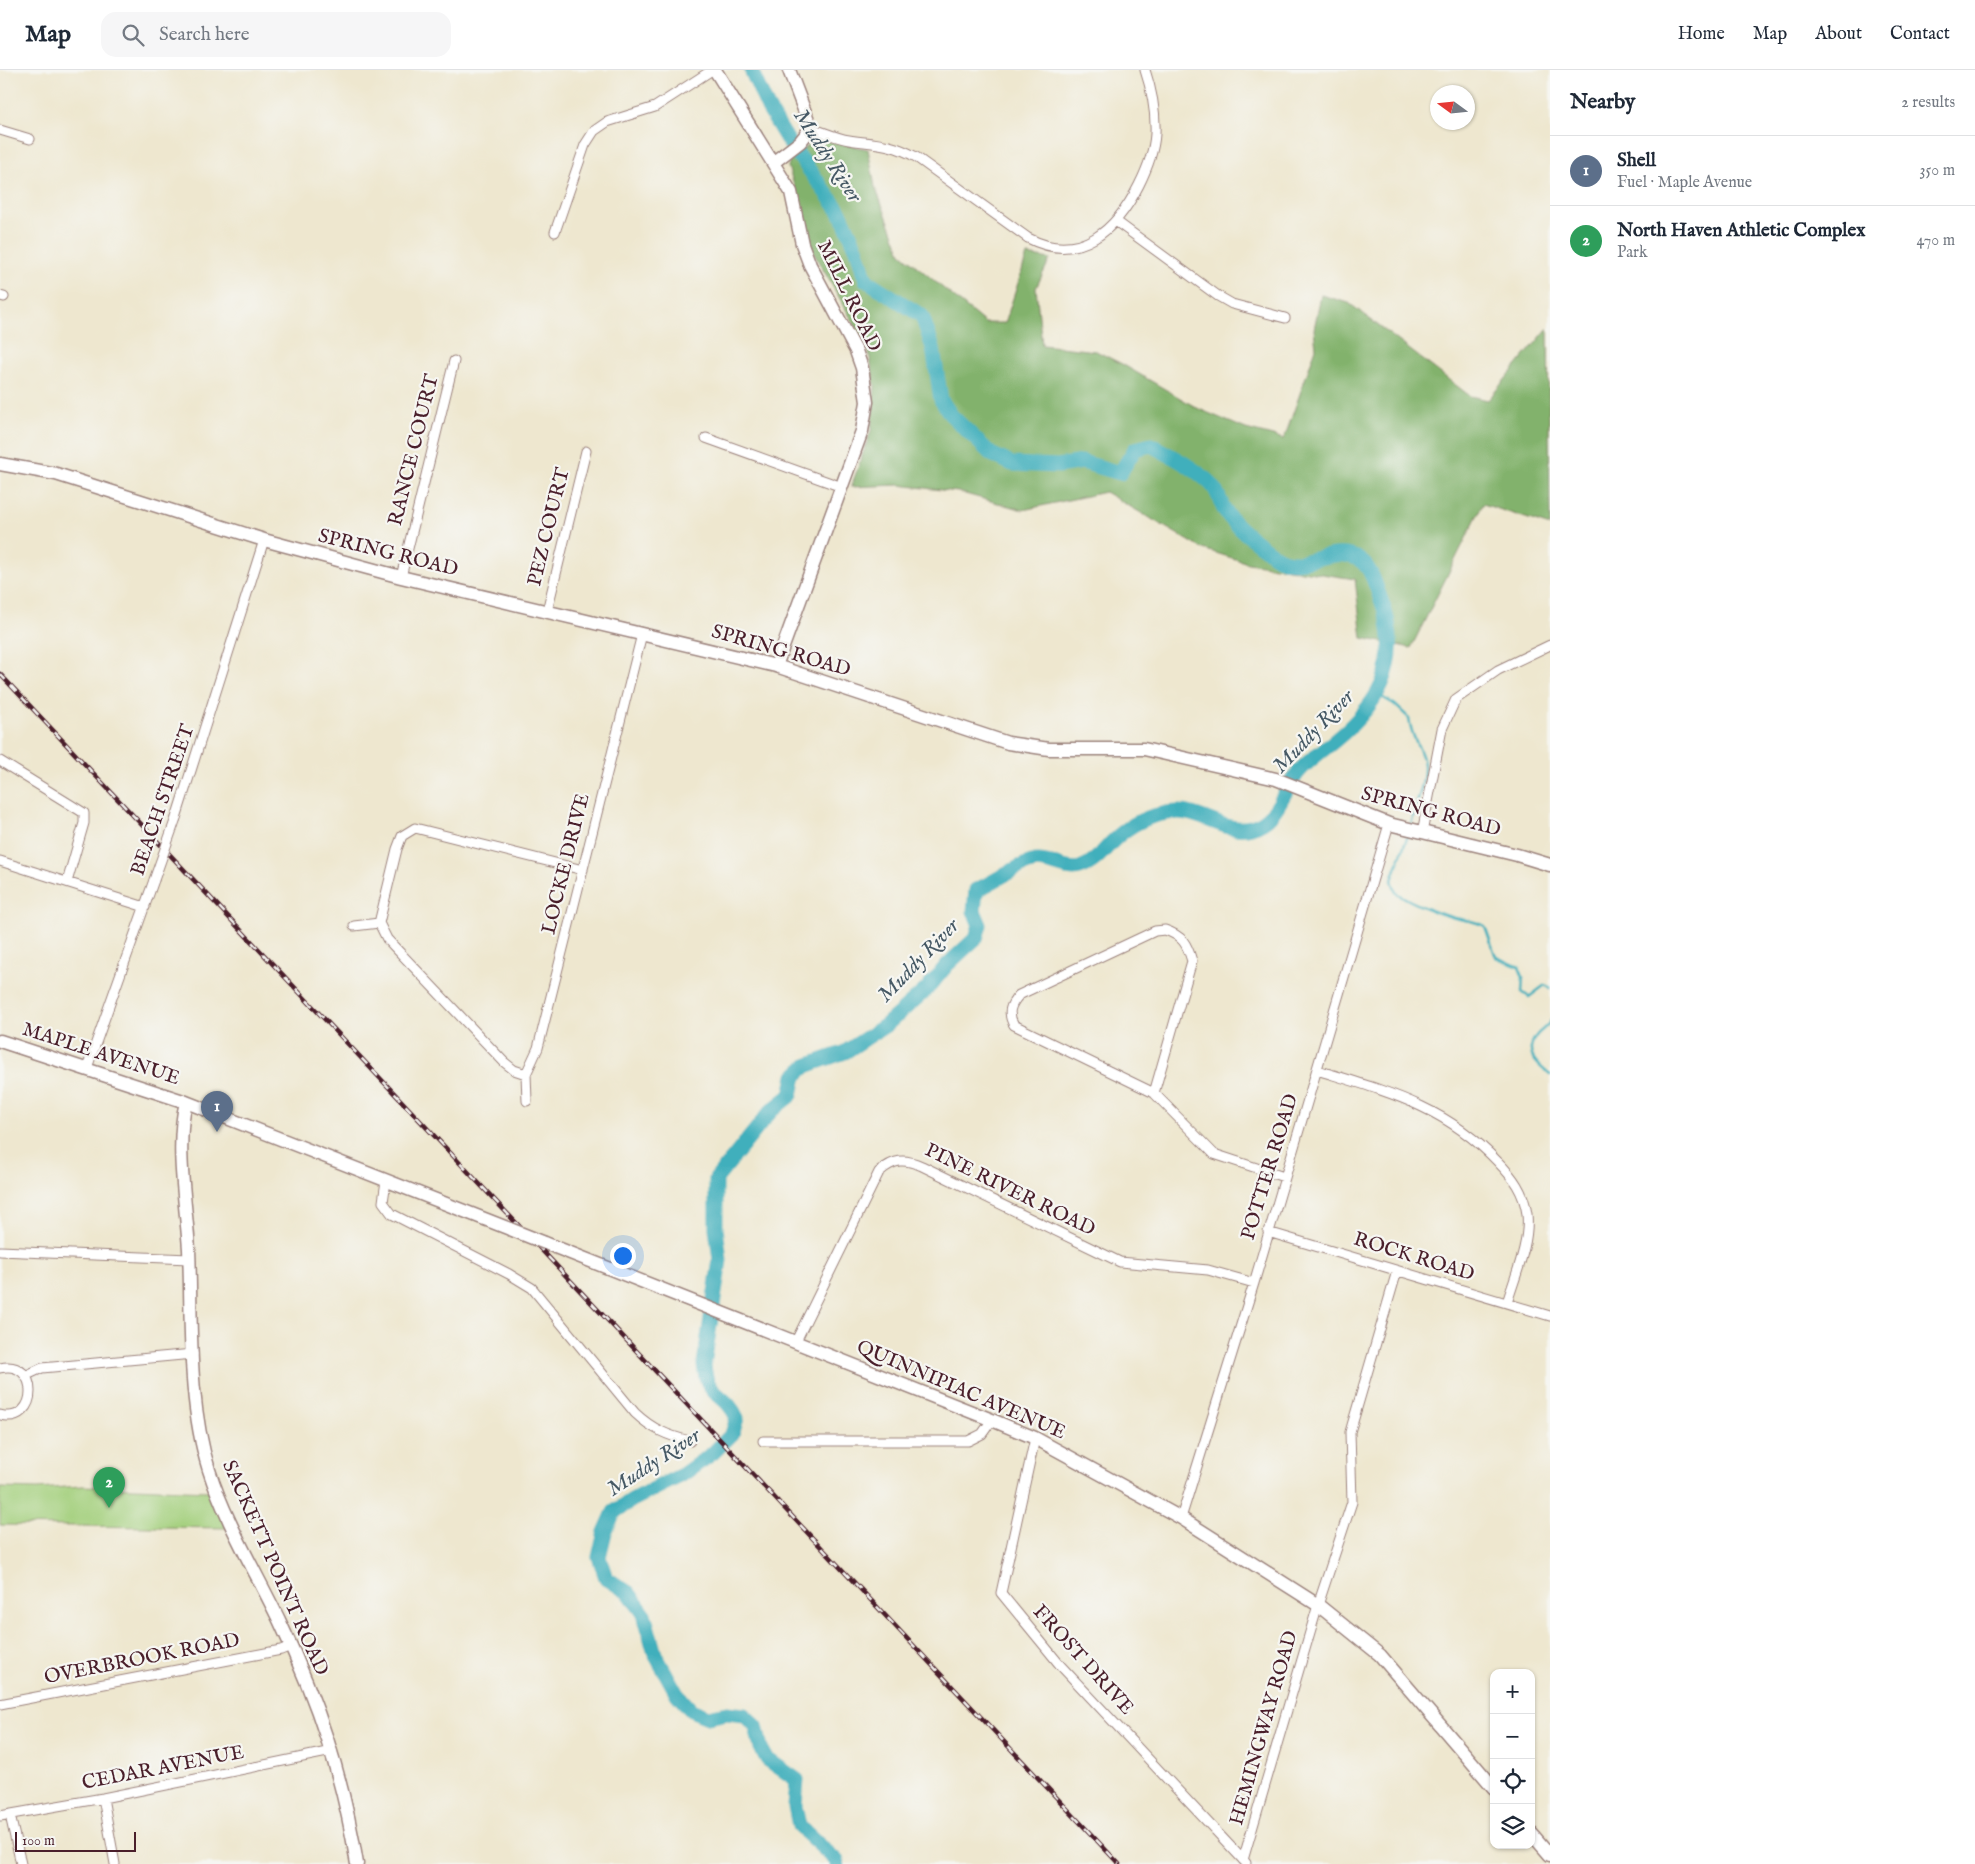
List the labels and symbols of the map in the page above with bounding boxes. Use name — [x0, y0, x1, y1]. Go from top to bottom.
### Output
north arrow — [1430, 85, 1475, 130]
water label: Muddy River — [787, 104, 868, 209]
street label: MILL ROAD — [811, 236, 887, 356]
street label: RANCE COURT — [383, 371, 445, 528]
street label: PEZ COURT — [522, 465, 576, 589]
street label: SPRING ROAD — [315, 524, 461, 582]
street label: SPRING ROAD — [709, 619, 853, 683]
water label: Muddy River — [1267, 684, 1361, 780]
street label: BEACH STREET — [125, 721, 201, 879]
street label: SPRING ROAD — [1359, 781, 1503, 843]
street label: LOCKE DRIVE — [536, 791, 596, 937]
water label: Muddy River — [872, 913, 966, 1009]
street label: MAPLE AVENUE — [19, 1017, 183, 1091]
pin: 1 — [201, 1091, 233, 1132]
street label: POTTER ROAD — [1236, 1091, 1304, 1243]
street label: PINE RIVER ROAD — [921, 1138, 1099, 1242]
street label: ROCK ROAD — [1351, 1227, 1477, 1287]
your location — [610, 1243, 636, 1269]
street label: QUINNIPIAC AVENUE — [853, 1335, 1069, 1445]
water label: Muddy River — [602, 1422, 707, 1503]
street label: SACKETT POINT ROAD — [216, 1456, 334, 1680]
pin: 2 — [93, 1467, 125, 1508]
street label: FROST DRIVE — [1027, 1600, 1139, 1720]
street label: OVERBROOK ROAD — [42, 1628, 242, 1690]
street label: HEMINGWAY ROAD — [1224, 1628, 1304, 1828]
street label: CEDAR AVENUE — [80, 1740, 246, 1796]
scale bar — [15, 1829, 136, 1852]

